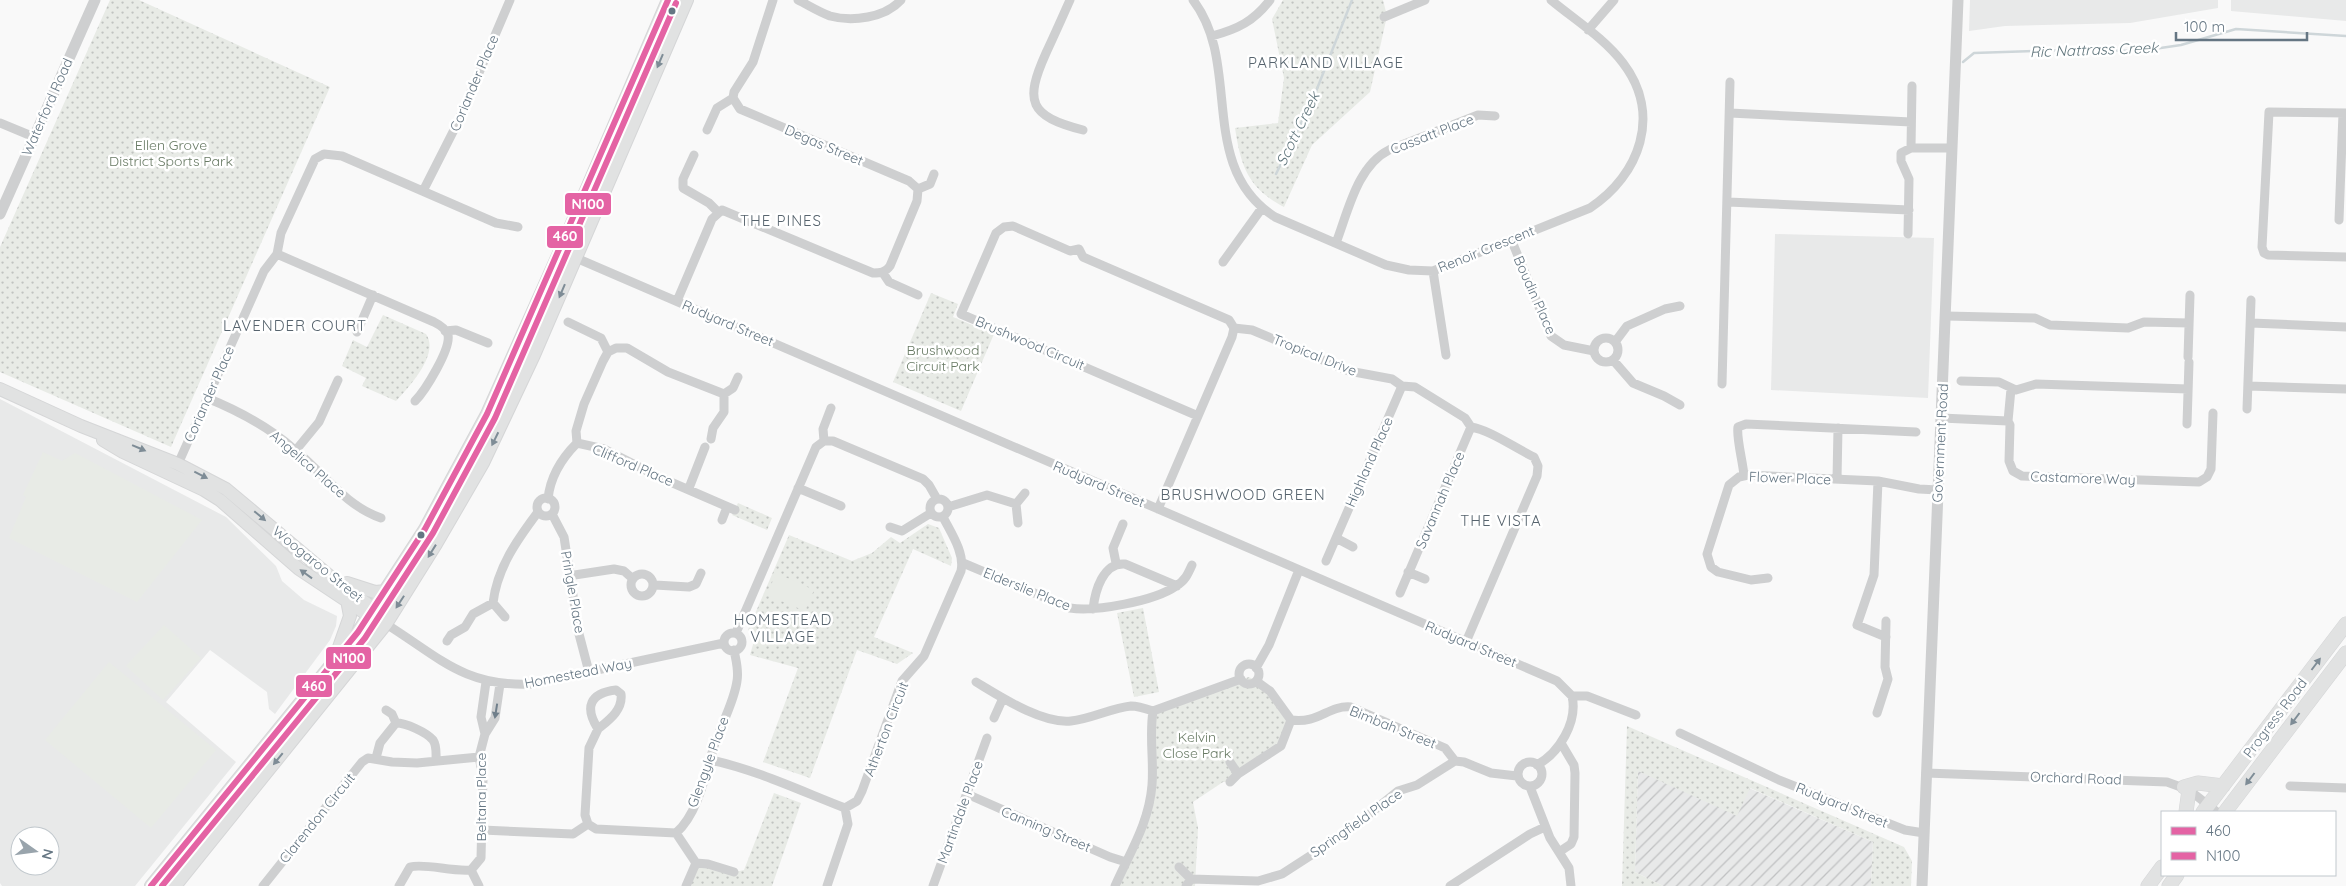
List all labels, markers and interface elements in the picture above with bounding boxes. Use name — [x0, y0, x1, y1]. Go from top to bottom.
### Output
unlabelled marker — [667, 6, 677, 16]
scale bar — [2176, 10, 2307, 42]
text: 100 m — [2184, 17, 2225, 36]
street label: Coriander Place — [446, 32, 503, 134]
water label: Ric Nattrass Creek — [2030, 38, 2160, 61]
district label: PARKLAND VILLAGE — [1248, 53, 1404, 72]
one-way arrow — [656, 54, 664, 68]
street label: Waterford Road — [17, 55, 77, 159]
water label: Scott Creek — [1272, 87, 1324, 169]
street label: Cassatt Place — [1388, 110, 1476, 158]
street label: Degas Street — [782, 120, 866, 170]
park label: Ellen Grove District Sports Park — [109, 136, 233, 170]
line badge: N100 — [564, 192, 612, 216]
text: N100 — [572, 195, 605, 213]
district label: THE PINES — [740, 211, 822, 230]
street label: Renoir Crescent — [1435, 221, 1537, 277]
line badge: 460 — [546, 225, 584, 249]
text: 460 — [553, 227, 578, 245]
street label: Boudin Place — [1510, 253, 1560, 337]
one-way arrow — [557, 284, 565, 298]
street label: Rudyard Street — [679, 296, 777, 350]
street label: Brushwood Circuit — [973, 312, 1088, 374]
district label: LAVENDER COURT — [223, 316, 367, 335]
street label: Tropical Drive — [1270, 330, 1360, 380]
park label: Brushwood Circuit Park — [906, 341, 980, 375]
street label: Coriander Place — [180, 343, 238, 445]
street label: Government Road — [1928, 383, 1952, 503]
street label: Highland Place — [1341, 414, 1397, 510]
street label: Angelica Place — [266, 426, 350, 502]
one-way arrow — [491, 432, 499, 446]
street label: Clifford Place — [590, 440, 676, 490]
one-way arrow — [132, 444, 147, 452]
street label: Savannah Place — [1411, 449, 1469, 551]
street label: Rudyard Street — [1050, 457, 1148, 511]
street label: Castamore Way — [2030, 467, 2136, 489]
street label: Flower Place — [1749, 468, 1832, 488]
one-way arrow — [194, 471, 208, 479]
district label: BRUSHWOOD GREEN — [1160, 485, 1326, 504]
one-way arrow — [253, 510, 266, 521]
district label: THE VISTA — [1460, 511, 1542, 530]
street label: Woogaroo Street — [269, 522, 367, 606]
unlabelled marker — [416, 530, 426, 540]
one-way arrow — [427, 545, 437, 558]
street label: Pringle Place — [557, 549, 589, 635]
street label: Elderslie Place — [981, 563, 1073, 615]
one-way arrow — [300, 568, 313, 579]
one-way arrow — [396, 595, 405, 608]
district label: HOMESTEAD VILLAGE — [734, 610, 832, 646]
street label: Rudyard Street — [1422, 617, 1520, 671]
line badge: N100 — [325, 646, 372, 670]
text: N100 — [333, 649, 366, 667]
street label: Homestead Way — [523, 654, 633, 692]
one-way arrow — [2311, 657, 2321, 671]
line badge: 460 — [295, 674, 333, 698]
street label: Progress Road — [2239, 675, 2311, 761]
text: 460 — [302, 677, 327, 695]
street label: Atherton Circuit — [860, 679, 912, 779]
street label: Bimbah Street — [1347, 701, 1439, 753]
one-way arrow — [492, 703, 500, 719]
one-way arrow — [2290, 712, 2301, 725]
street label: Glengyle Place — [683, 714, 733, 810]
park label: Kelvin Close Park — [1163, 728, 1231, 762]
street label: Beltana Place — [472, 752, 490, 842]
one-way arrow — [272, 753, 283, 766]
street label: Martindale Place — [933, 758, 987, 866]
street label: Orchard Road — [2030, 767, 2122, 789]
street label: Clarendon Circuit — [275, 769, 359, 867]
one-way arrow — [2245, 772, 2256, 785]
street label: Rudyard Street — [1793, 778, 1891, 832]
street label: Springfield Place — [1307, 785, 1406, 861]
street label: Canning Street — [998, 802, 1094, 856]
legend — [2161, 811, 2336, 876]
text: 460 — [2206, 821, 2231, 840]
north arrow — [10, 826, 60, 876]
text: N100 — [2206, 846, 2240, 865]
text: N — [38, 847, 58, 861]

